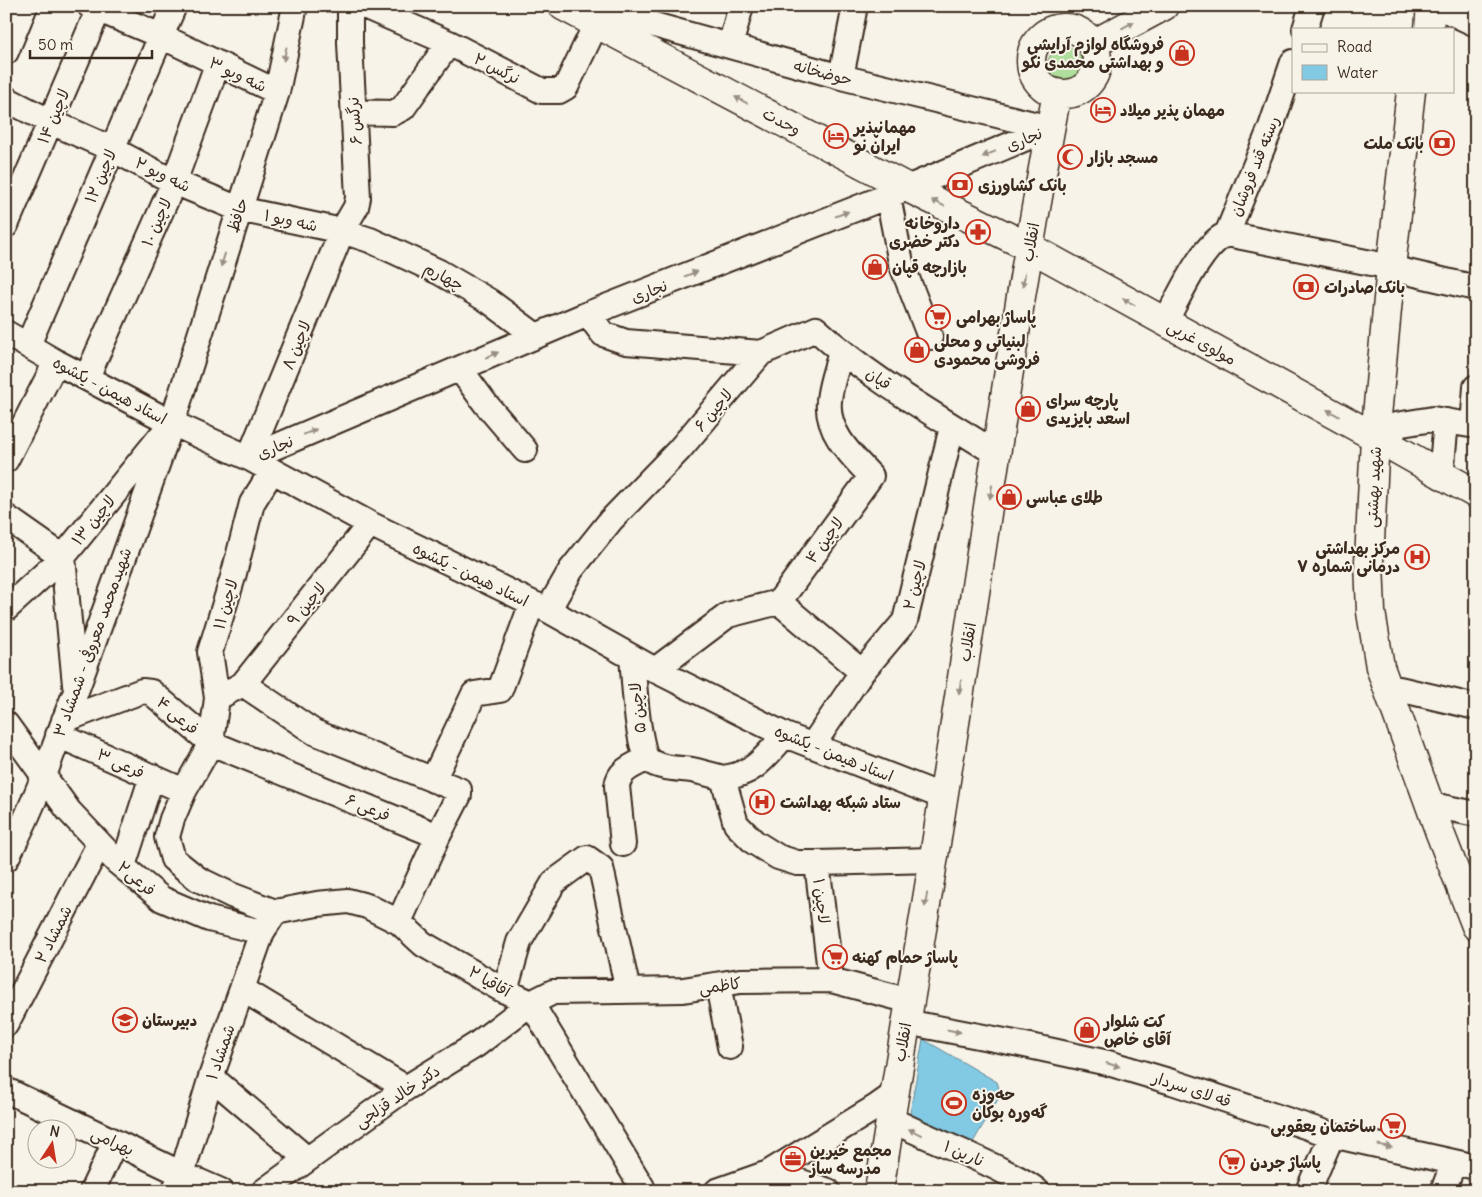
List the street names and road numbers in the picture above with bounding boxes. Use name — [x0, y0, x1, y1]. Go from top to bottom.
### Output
street label: نرگس ۲ — [471, 48, 523, 88]
street label: شه وبو ۳ — [206, 52, 270, 97]
street label: حوضخانه — [791, 55, 855, 90]
street label: لاچین ۱۴ — [33, 86, 74, 147]
street label: نرگس ۶ — [342, 96, 366, 146]
street label: وحدت — [759, 103, 805, 139]
street label: رسته قند فروشان — [1225, 113, 1283, 219]
street label: نجاری — [1003, 122, 1045, 156]
street label: لاچین ۱۲ — [80, 146, 121, 206]
street label: شه وبو ۲ — [132, 152, 194, 197]
street label: لاچین ۱۰ — [137, 195, 176, 250]
street label: حافظ — [222, 195, 252, 235]
street label: شه وبو ۱ — [262, 205, 319, 236]
street label: انقلاب — [1017, 221, 1043, 263]
street label: چهارم — [419, 257, 467, 297]
street label: نجاری — [628, 275, 670, 307]
street label: مولوی غربی — [1164, 315, 1240, 370]
street label: لاچین ۸ — [277, 318, 316, 373]
street label: استاد هیمن - یکشوه — [49, 352, 170, 429]
street label: قپان — [862, 362, 895, 394]
street label: لاچین ۶ — [689, 385, 737, 436]
street label: نجاری — [254, 430, 296, 464]
street label: شهید بهشتی — [1361, 446, 1386, 528]
street label: لاچین ۱۳ — [67, 491, 120, 550]
street label: لاچین ۴ — [801, 513, 848, 567]
street label: استاد هیمن - یکشوه — [409, 537, 532, 612]
street label: شهیدمحمد معروفی - شمشاد ۳ — [48, 545, 136, 739]
street label: لاچین ۲ — [898, 558, 931, 612]
street label: لاچین ۱۱ — [208, 577, 243, 632]
street label: لاچین ۹ — [282, 578, 330, 630]
street label: انقلاب — [954, 621, 980, 663]
street label: لاچین ۵ — [624, 682, 651, 734]
street label: فرعی ۴ — [152, 692, 203, 739]
street label: استاد هیمن - یکشوه — [771, 720, 896, 787]
street label: فرعی ۳ — [94, 744, 148, 783]
street label: فرعی ۶ — [342, 789, 393, 826]
street label: فرعی۲ — [113, 856, 160, 901]
street label: لاچین ۱ — [808, 877, 835, 925]
street label: شمشاد ۲ — [30, 902, 76, 966]
street label: آقاقیا ۲ — [465, 961, 516, 1002]
street label: کاظمی — [698, 972, 743, 999]
street label: انقلاب — [889, 1021, 915, 1063]
street label: شمشاد ۱ — [201, 1022, 239, 1082]
street label: دکتر خالد قزلجی — [351, 1060, 444, 1133]
street label: قه لای سردار — [1148, 1066, 1234, 1111]
street label: بهرامی — [88, 1122, 138, 1160]
street label: نارین ۱ — [941, 1136, 987, 1170]

